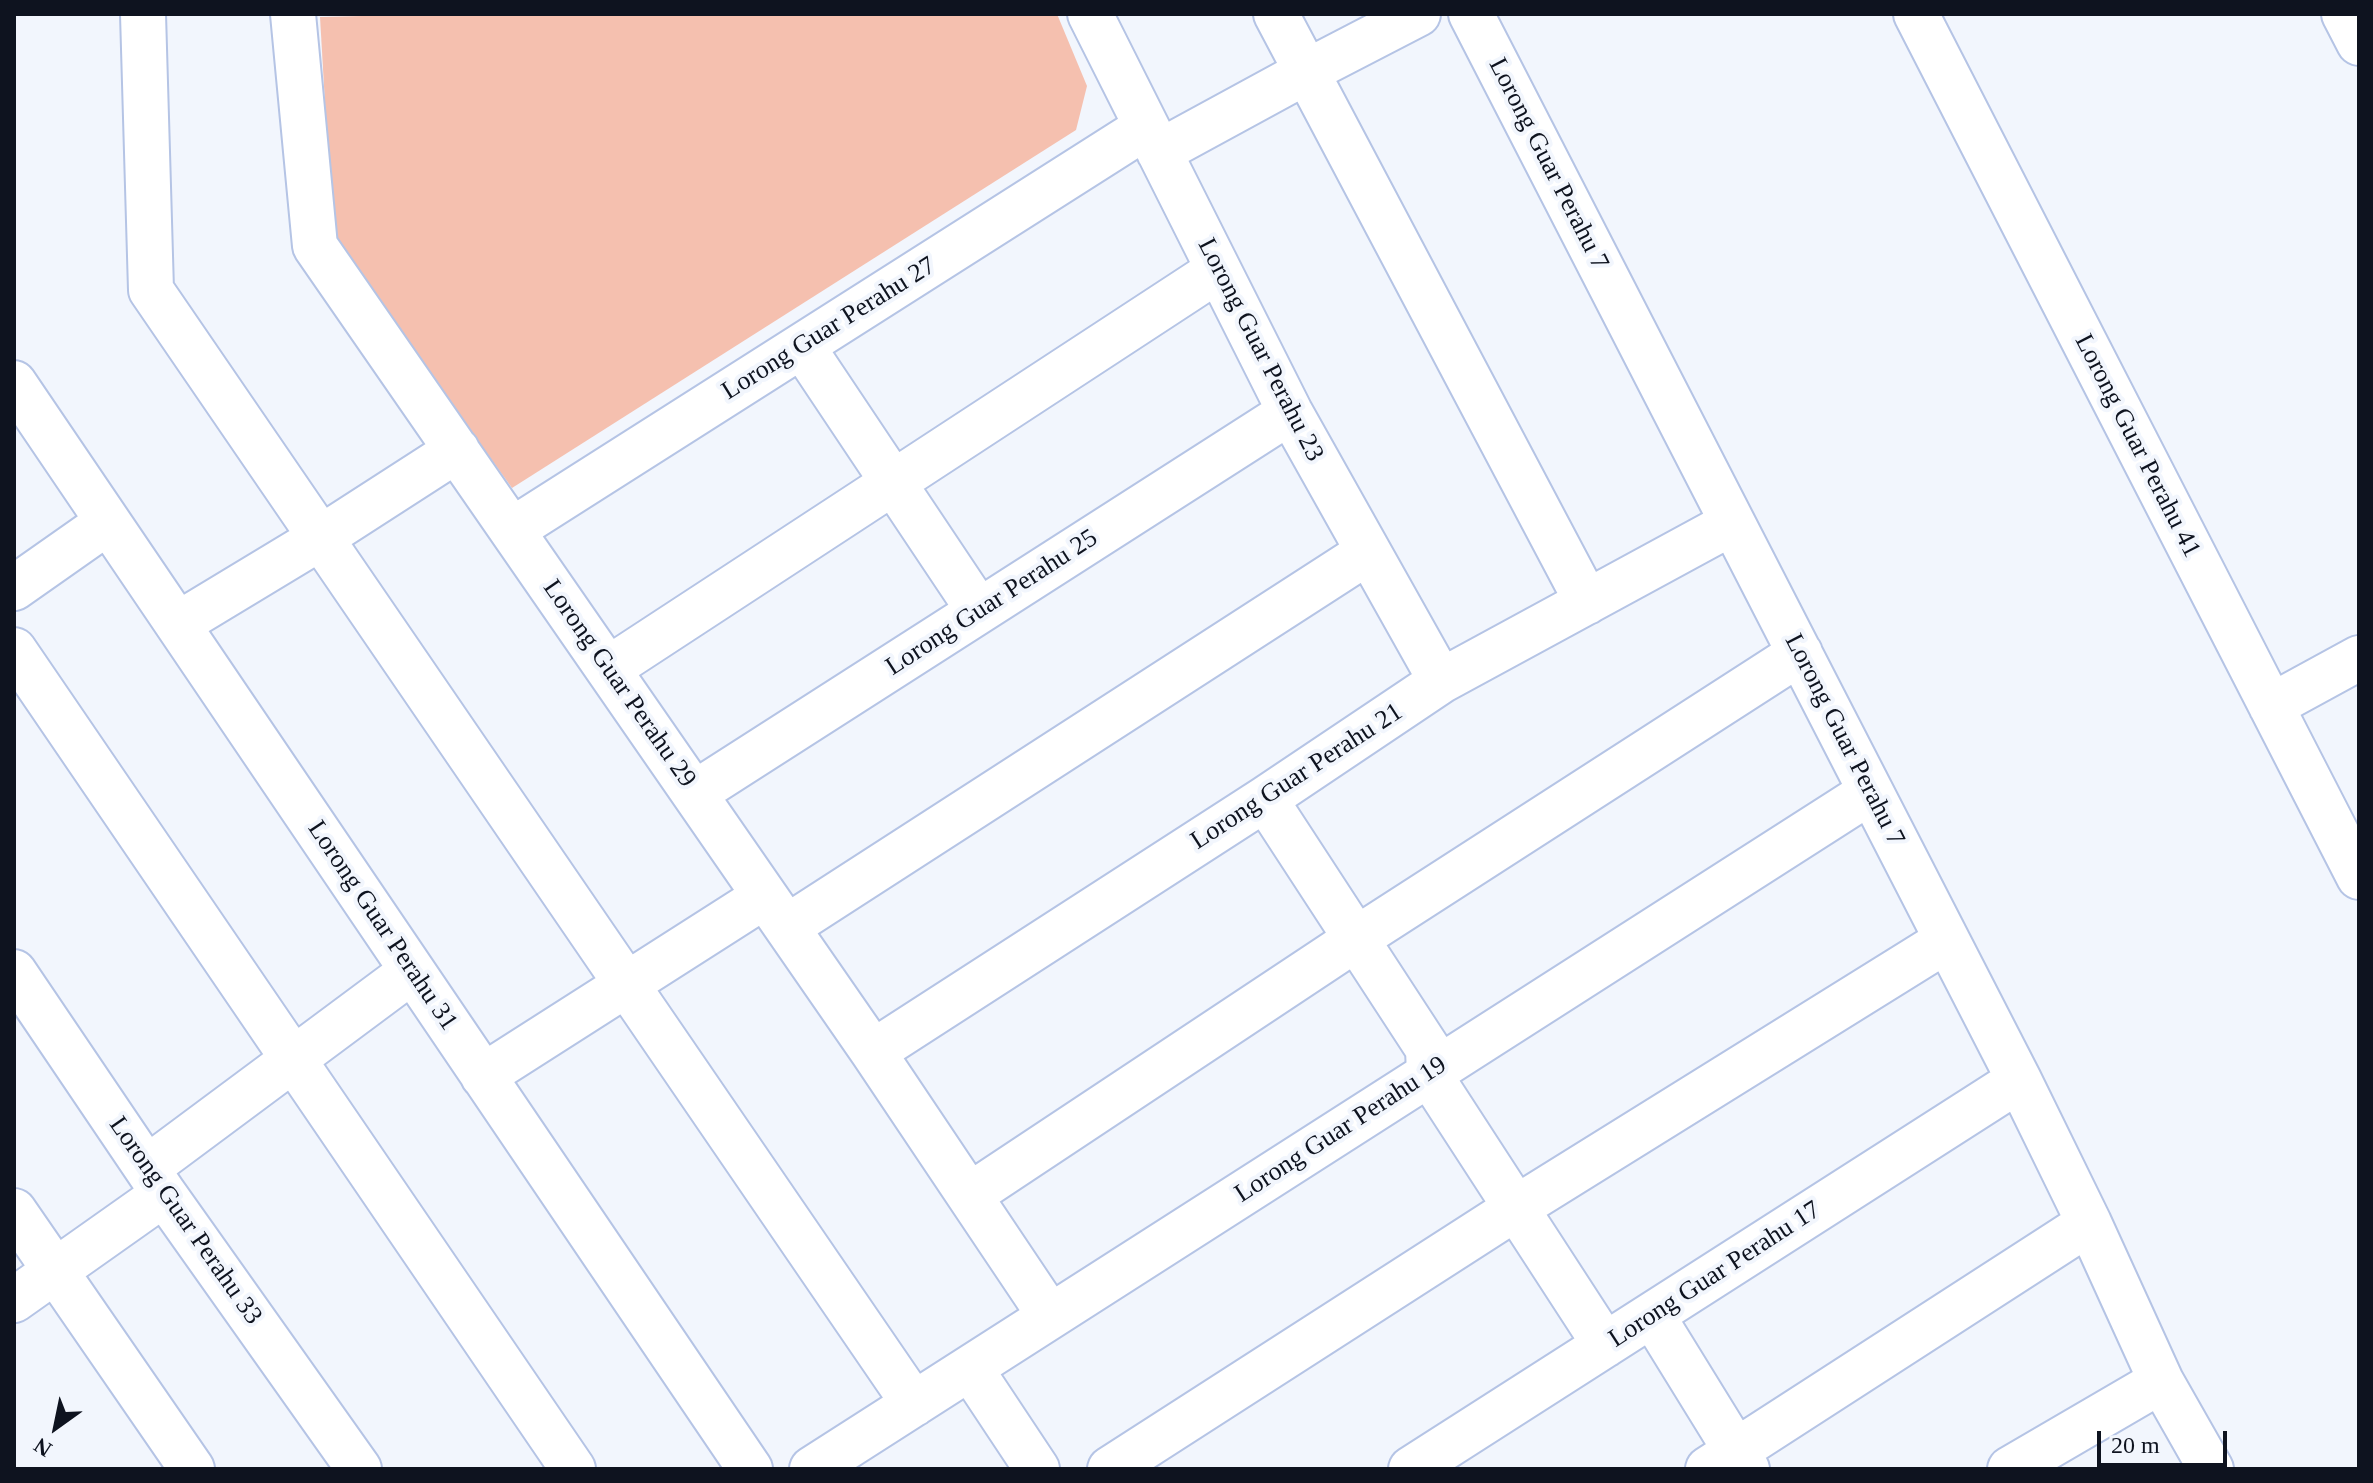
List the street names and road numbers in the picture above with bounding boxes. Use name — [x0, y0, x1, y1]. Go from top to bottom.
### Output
street label: Lorong Guar Perahu 7 — [1481, 53, 1615, 275]
street label: Lorong Guar Perahu 23 — [1190, 233, 1330, 467]
street label: Lorong Guar Perahu 27 — [716, 251, 942, 407]
street label: Lorong Guar Perahu 41 — [2067, 329, 2207, 563]
street label: Lorong Guar Perahu 25 — [880, 523, 1104, 683]
street label: Lorong Guar Perahu 29 — [536, 574, 702, 794]
street label: Lorong Guar Perahu 7 — [1777, 629, 1911, 851]
street label: Lorong Guar Perahu 21 — [1185, 697, 1409, 857]
street label: Lorong Guar Perahu 31 — [300, 815, 464, 1037]
street label: Lorong Guar Perahu 19 — [1229, 1050, 1453, 1210]
street label: Lorong Guar Perahu 33 — [102, 1111, 268, 1331]
street label: Lorong Guar Perahu 17 — [1603, 1195, 1827, 1355]

